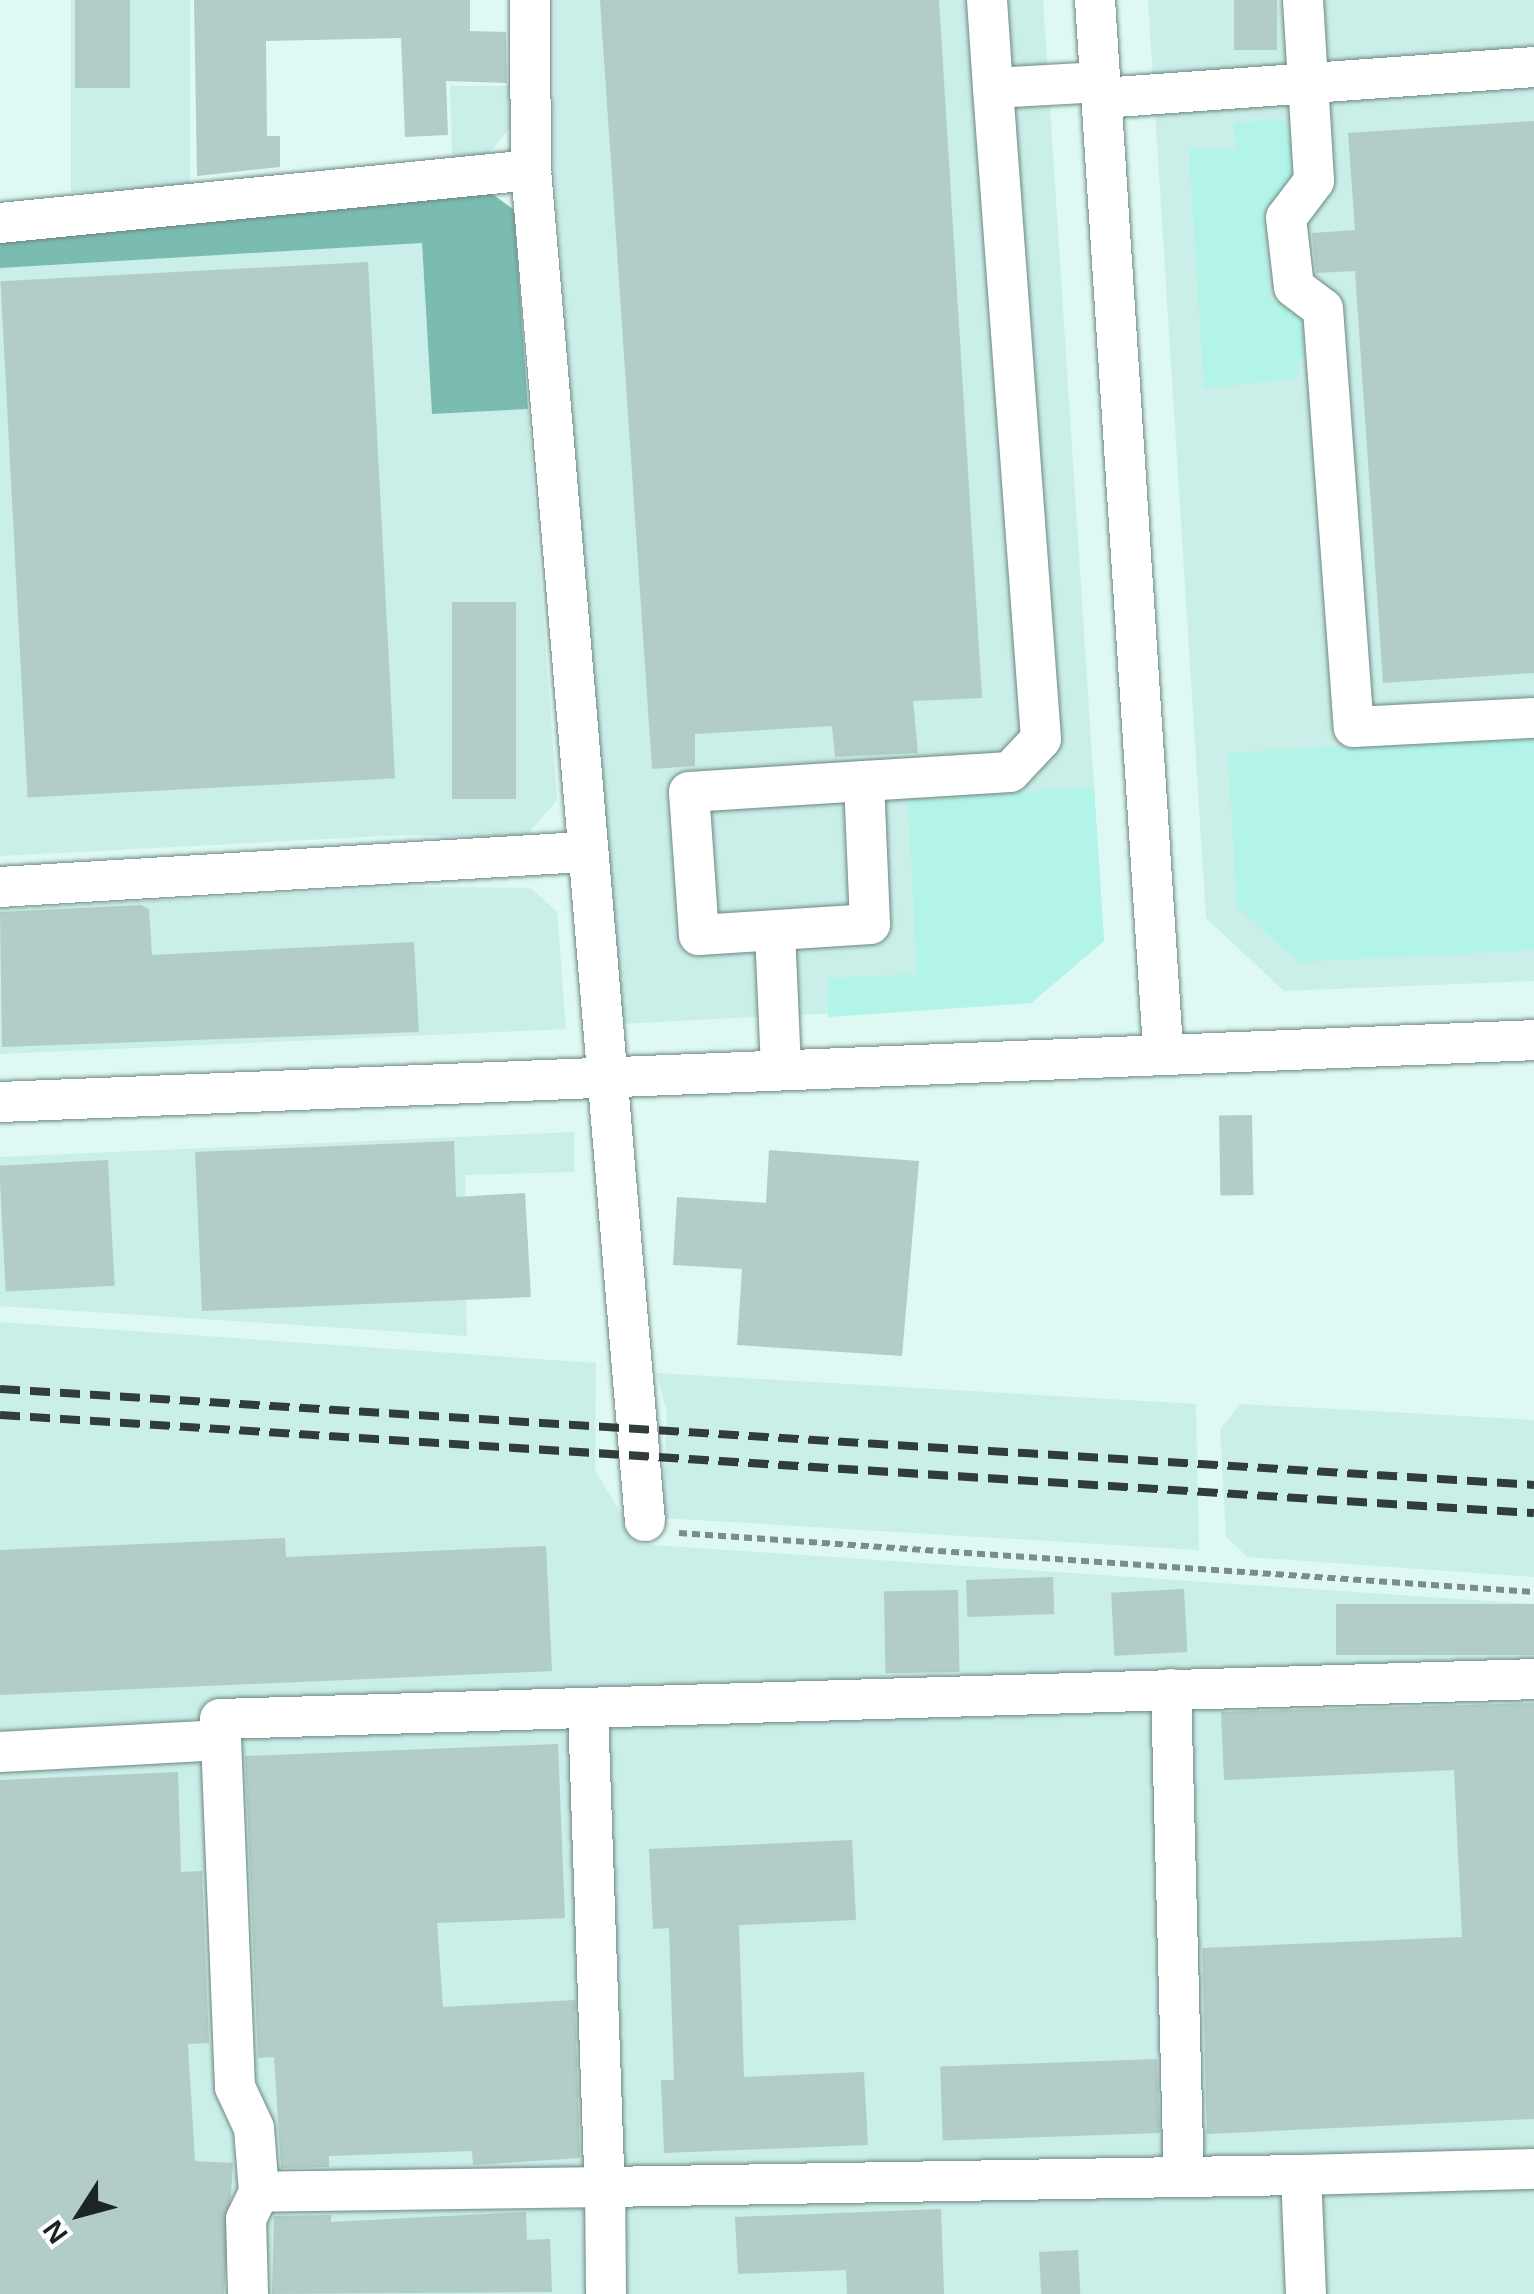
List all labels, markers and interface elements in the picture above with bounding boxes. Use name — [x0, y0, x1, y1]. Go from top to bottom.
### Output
north arrow — [30, 2164, 130, 2264]
text: N — [37, 2215, 74, 2249]

